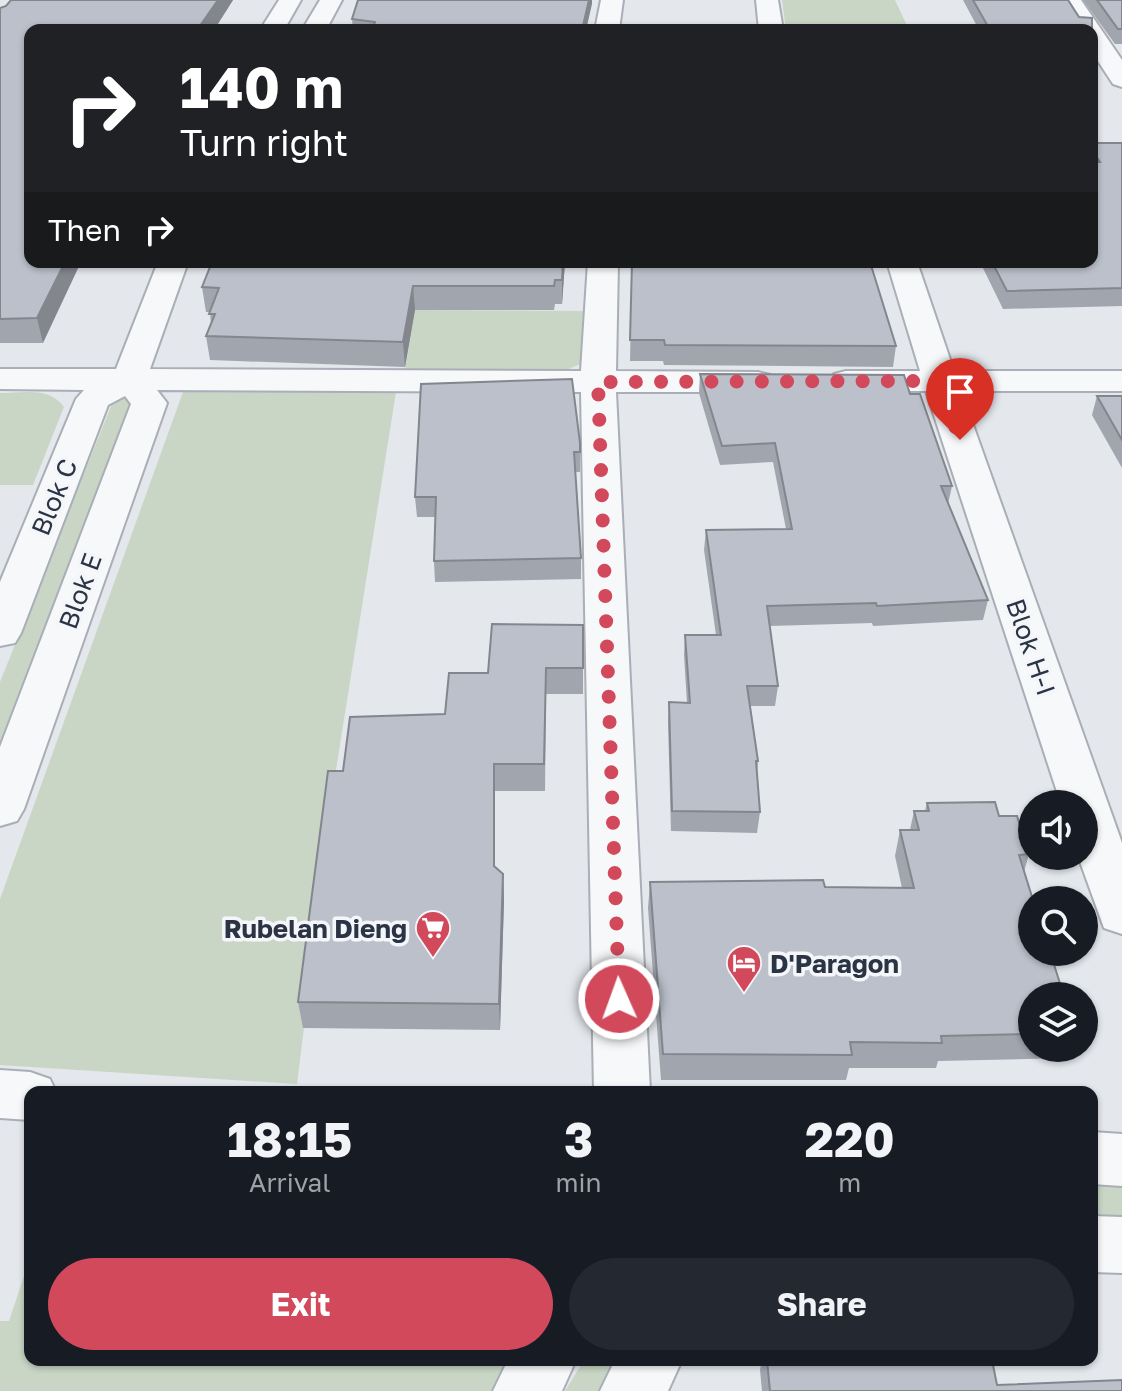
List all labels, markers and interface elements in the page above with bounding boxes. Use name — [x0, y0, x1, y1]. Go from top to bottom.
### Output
text: 140 m — [180, 53, 343, 120]
icon: right — [48, 56, 152, 160]
text: Turn right — [180, 121, 348, 164]
icon: right — [137, 208, 181, 252]
text: Then — [48, 212, 121, 248]
pin — [926, 358, 994, 440]
icon: arrive — [938, 370, 982, 414]
street label: Blok C — [25, 454, 83, 540]
street label: Blok E — [52, 549, 108, 633]
street label: Blok H-I — [1000, 595, 1062, 699]
map controls — [1018, 790, 1098, 1062]
button: sound — [1018, 790, 1098, 870]
button: search — [1018, 886, 1098, 966]
supermarket icon: Rubelan Dieng — [414, 909, 452, 959]
place label: Rubelan Dieng — [224, 913, 407, 944]
hotel icon: D'Paragon — [725, 944, 763, 994]
place label: D'Paragon — [770, 948, 899, 979]
position arrow — [577, 957, 661, 1041]
button: layers — [1018, 982, 1098, 1062]
text: 18:15 — [227, 1110, 352, 1168]
text: 3 — [564, 1110, 593, 1168]
text: 220 — [805, 1110, 895, 1168]
text: Arrival — [249, 1167, 331, 1198]
text: min — [556, 1167, 602, 1198]
text: m — [838, 1167, 861, 1198]
button: Exit — [48, 1258, 553, 1350]
button: Share — [569, 1258, 1074, 1350]

